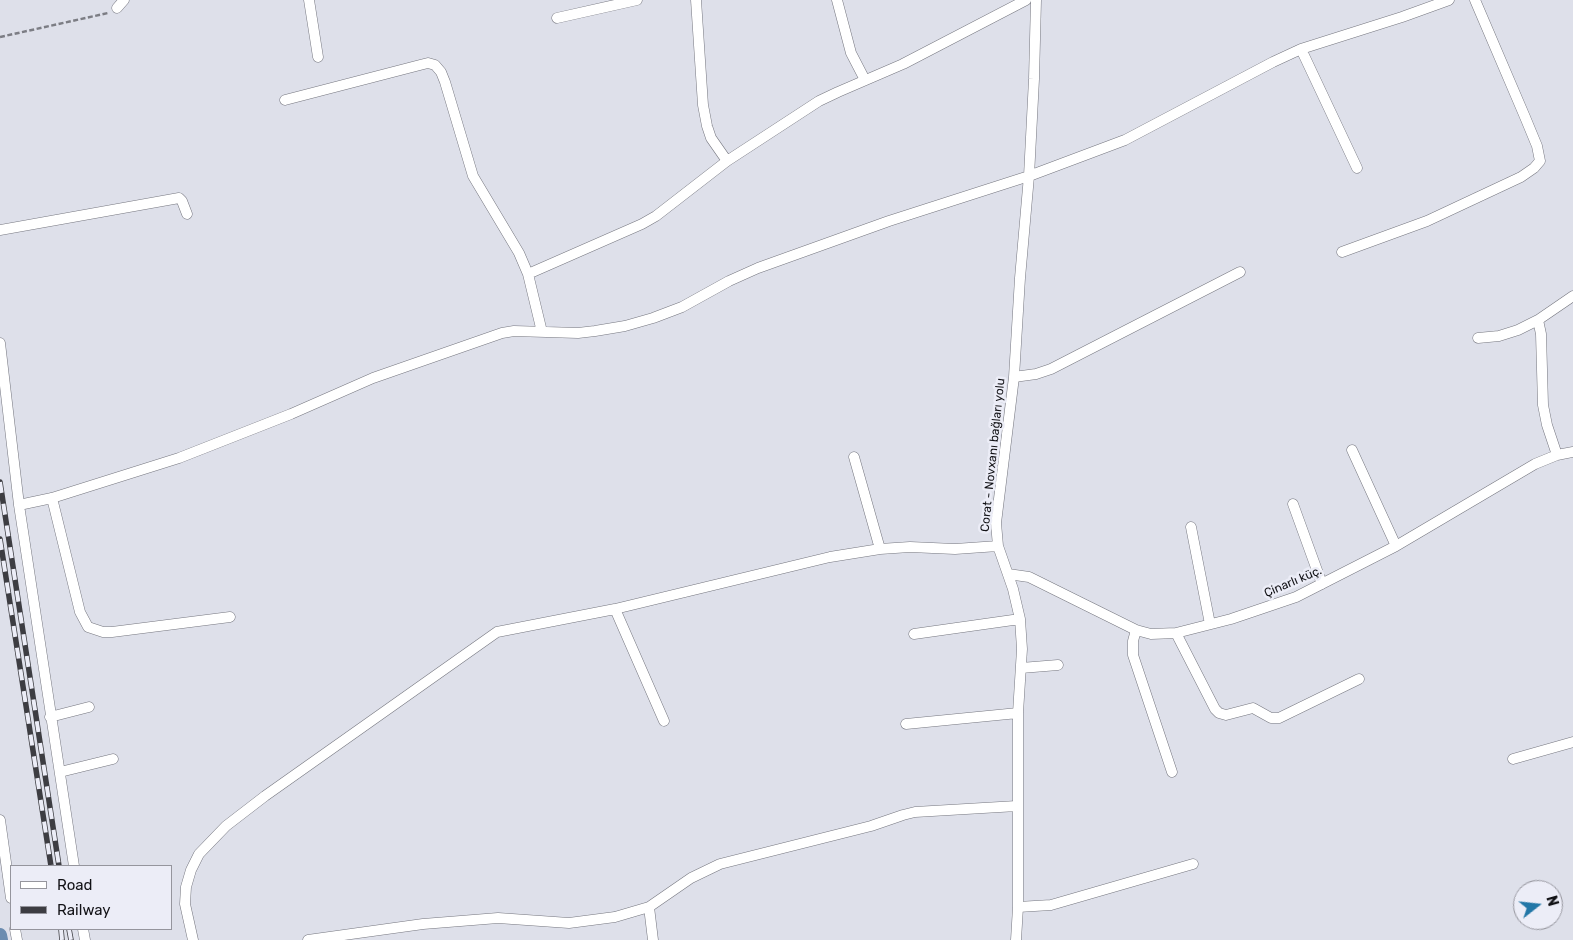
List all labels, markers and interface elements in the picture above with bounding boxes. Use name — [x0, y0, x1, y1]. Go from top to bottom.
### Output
street label: Corat - Novxanı bağları yolu — [978, 377, 1008, 533]
street label: Çinarlı küç. — [1262, 563, 1324, 601]
legend — [10, 865, 172, 930]
text: Road — [57, 876, 93, 894]
north arrow — [1513, 880, 1563, 930]
text: N — [1542, 894, 1561, 908]
text: Railway — [57, 901, 111, 919]

